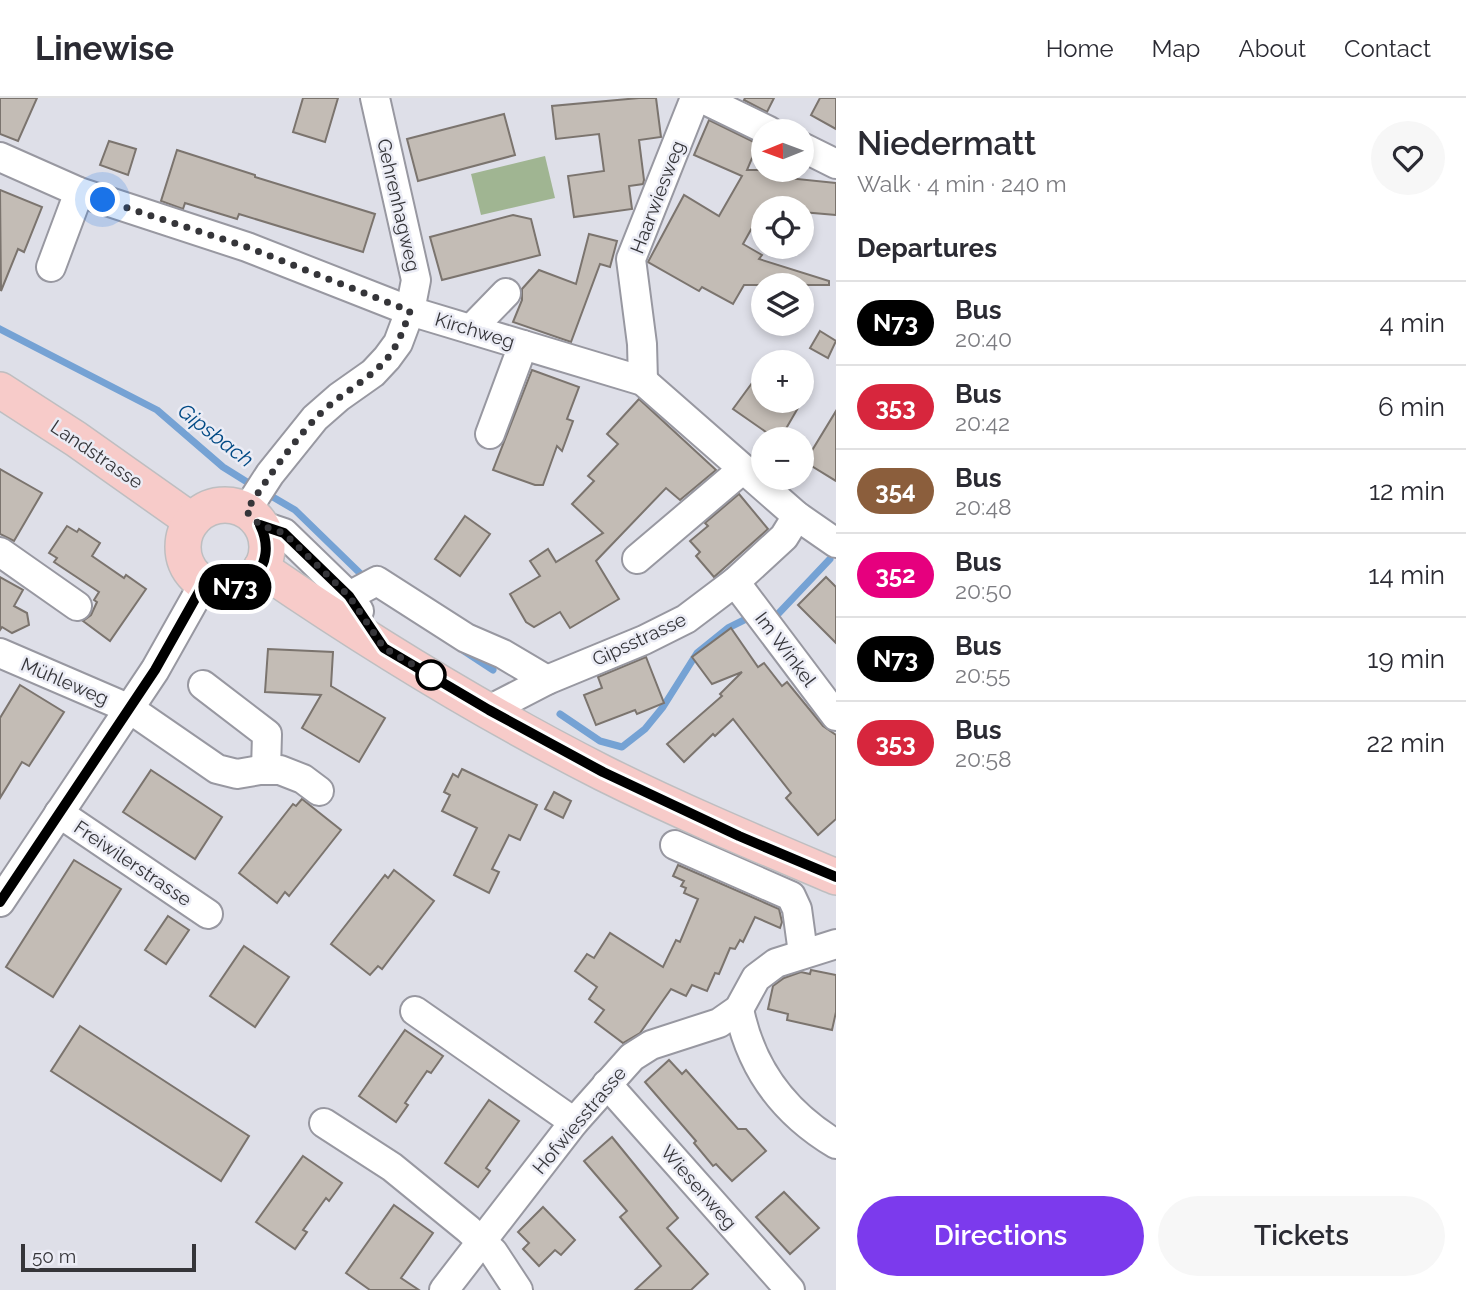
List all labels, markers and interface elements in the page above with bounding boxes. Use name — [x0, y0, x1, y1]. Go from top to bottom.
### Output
text: Linewise — [35, 29, 174, 68]
text: Home — [1046, 34, 1114, 63]
text: Map — [1152, 34, 1200, 63]
text: About — [1238, 34, 1306, 63]
text: Contact — [1344, 34, 1431, 63]
north arrow — [751, 119, 814, 182]
map controls — [751, 119, 814, 490]
button: heart — [1371, 121, 1445, 195]
text: Niedermatt — [857, 124, 1036, 163]
street label: Gehrenhagweg — [373, 136, 425, 274]
street label: Haarwiesweg — [625, 137, 689, 257]
text: Walk · 4 min · 240 m — [857, 170, 1067, 197]
your location — [85, 182, 120, 217]
button: locate — [751, 196, 814, 259]
text: Departures — [857, 233, 997, 263]
button: layers — [751, 273, 814, 336]
text: Bus — [955, 295, 1002, 325]
street label: Kirchweg — [433, 307, 517, 353]
text: N73 — [873, 308, 918, 337]
text: 4 min — [1379, 308, 1445, 338]
text: 20:40 — [955, 325, 1012, 352]
button: + — [751, 350, 814, 413]
text: Bus — [955, 379, 1002, 409]
text: 353 — [875, 392, 916, 421]
text: 6 min — [1378, 392, 1445, 422]
water label: Gipsbach — [173, 398, 259, 472]
text: 20:42 — [955, 409, 1010, 436]
street label: Landstrasse — [47, 415, 147, 493]
button: − — [751, 427, 814, 490]
text: Bus — [955, 463, 1002, 493]
text: 354 — [875, 476, 916, 505]
text: 12 min — [1369, 476, 1445, 506]
text: 20:48 — [955, 493, 1012, 520]
text: Bus — [955, 547, 1002, 577]
text: 352 — [875, 560, 916, 589]
text: 14 min — [1368, 560, 1445, 590]
line badge: N73 — [195, 564, 275, 610]
text: N73 — [212, 572, 258, 601]
text: 20:50 — [955, 577, 1012, 604]
street label: Gipsstrasse — [589, 608, 689, 670]
street label: Im Winkel — [751, 608, 822, 691]
text: Bus — [955, 631, 1002, 661]
text: N73 — [873, 644, 918, 673]
text: 19 min — [1367, 644, 1445, 674]
street label: Mühleweg — [18, 653, 112, 709]
unlabelled marker — [416, 660, 446, 690]
text: 20:55 — [955, 661, 1010, 688]
text: Bus — [955, 715, 1002, 745]
text: 353 — [875, 728, 916, 757]
text: 22 min — [1367, 728, 1445, 758]
text: 20:58 — [955, 745, 1012, 772]
street label: Freiwilerstrasse — [70, 816, 196, 910]
street label: Hofwiesstrasse — [528, 1062, 630, 1178]
street label: Wiesenweg — [656, 1140, 742, 1234]
button: Directions — [857, 1196, 1144, 1276]
button: Tickets — [1158, 1196, 1445, 1276]
scale bar — [21, 1241, 196, 1273]
text: 50 m — [32, 1245, 76, 1267]

